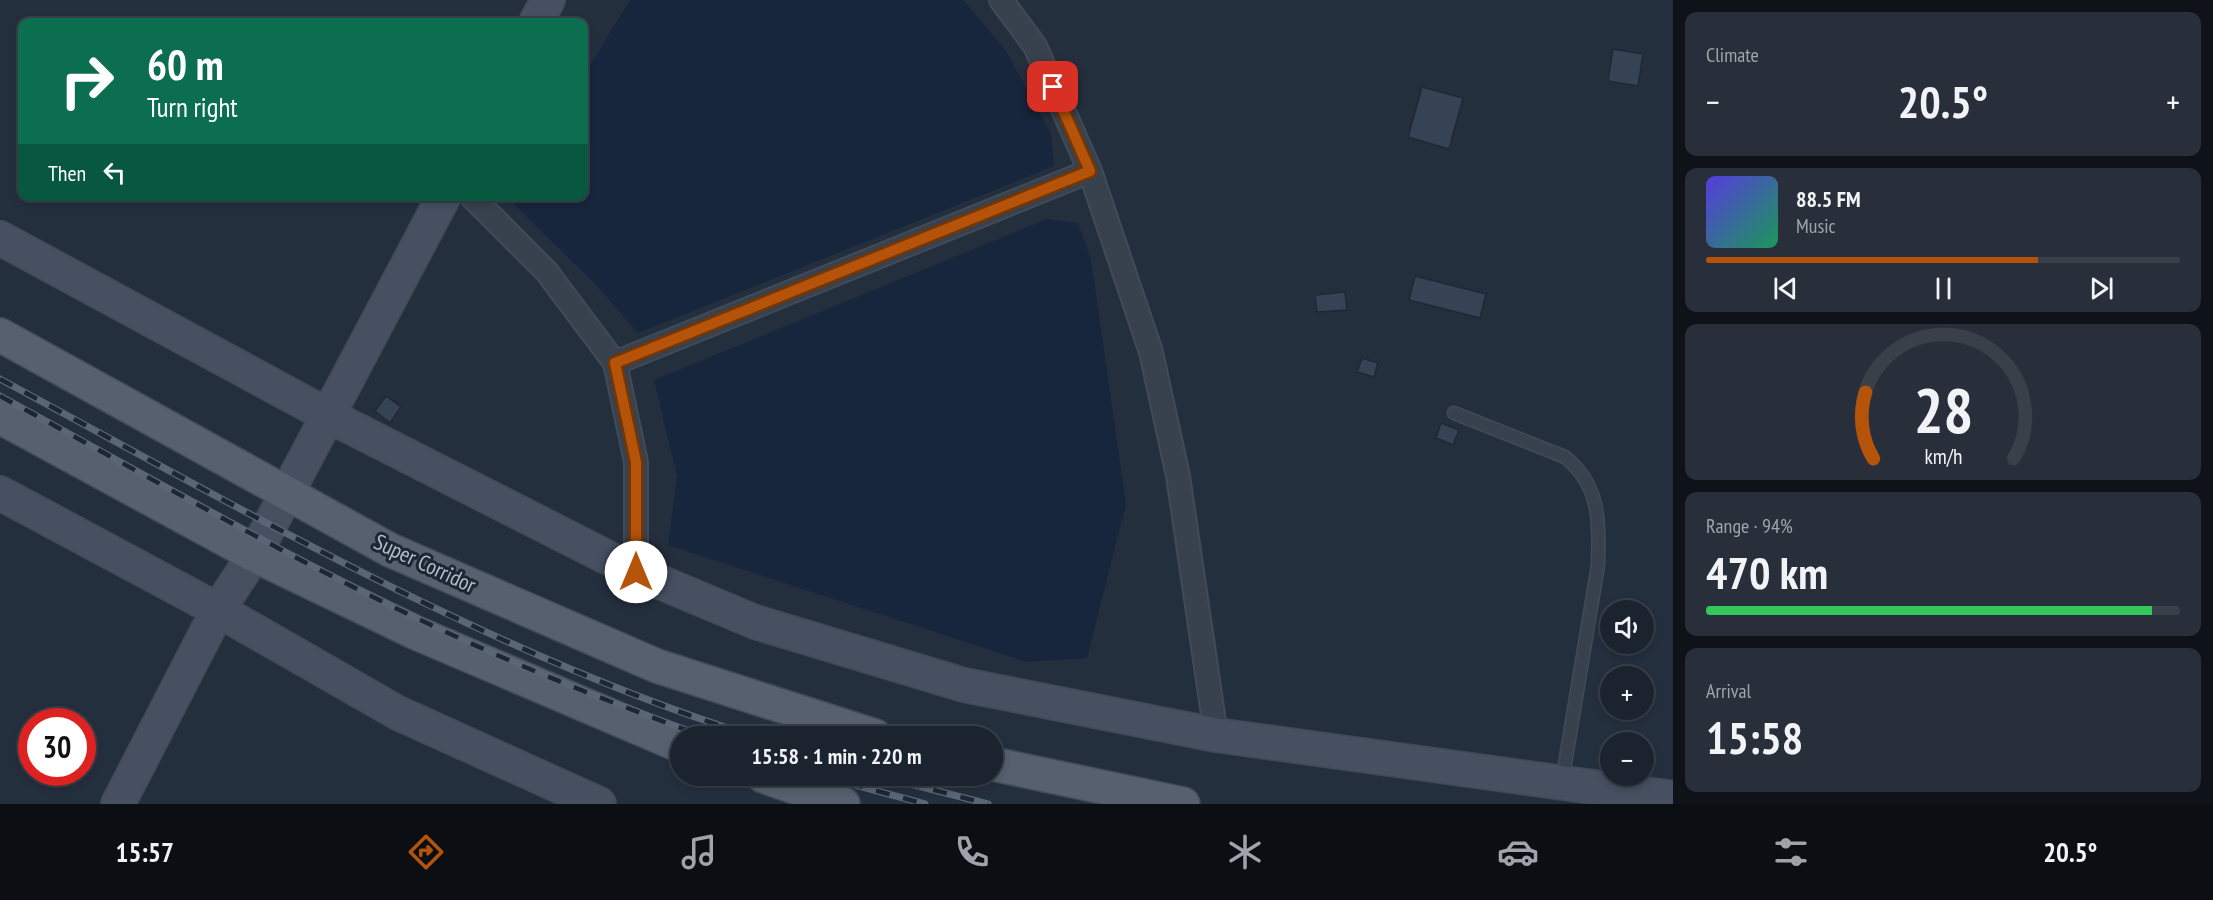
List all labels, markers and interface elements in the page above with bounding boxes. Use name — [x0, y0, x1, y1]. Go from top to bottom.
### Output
text: 60 m — [147, 37, 224, 92]
icon: right — [48, 42, 126, 120]
text: Climate — [1706, 42, 1759, 68]
pin — [1027, 61, 1078, 112]
icon: arrive — [1036, 70, 1069, 103]
text: 20.5° — [1898, 72, 1988, 130]
text: − — [1706, 80, 1720, 123]
text: + — [2166, 80, 2180, 123]
text: Turn right — [147, 90, 238, 124]
icon: left — [98, 156, 131, 189]
text: Then — [48, 159, 86, 187]
text: 88.5 FM — [1796, 185, 1861, 213]
text: Music — [1796, 213, 1836, 239]
icon: previous — [1769, 272, 1802, 305]
icon: pause — [1927, 272, 1960, 305]
icon: next — [2085, 272, 2118, 305]
text: 28 — [1913, 369, 1973, 450]
text: km/h — [1924, 442, 1962, 470]
text: Range · 94% — [1706, 513, 1793, 539]
street label: Super Corridor — [370, 527, 480, 599]
position arrow — [604, 540, 668, 604]
text: 470 km — [1706, 543, 1828, 601]
map controls — [1600, 600, 1654, 786]
button: sound — [1600, 600, 1654, 654]
button: + — [1600, 666, 1654, 720]
text: Arrival — [1706, 678, 1751, 704]
speed limit sign: 30 — [18, 708, 96, 786]
text: 15:58 — [1706, 708, 1803, 766]
button: − — [1600, 732, 1654, 786]
text: 15:58 · 1 min · 220 m — [751, 742, 922, 770]
icon: directions — [405, 831, 447, 873]
icon: music — [678, 831, 720, 873]
icon: phone — [951, 831, 993, 873]
icon: climate — [1224, 831, 1266, 873]
icon: car — [1497, 831, 1539, 873]
icon: filters — [1770, 831, 1812, 873]
text: 15:57 — [116, 835, 174, 869]
text: 20.5° — [2043, 835, 2097, 869]

